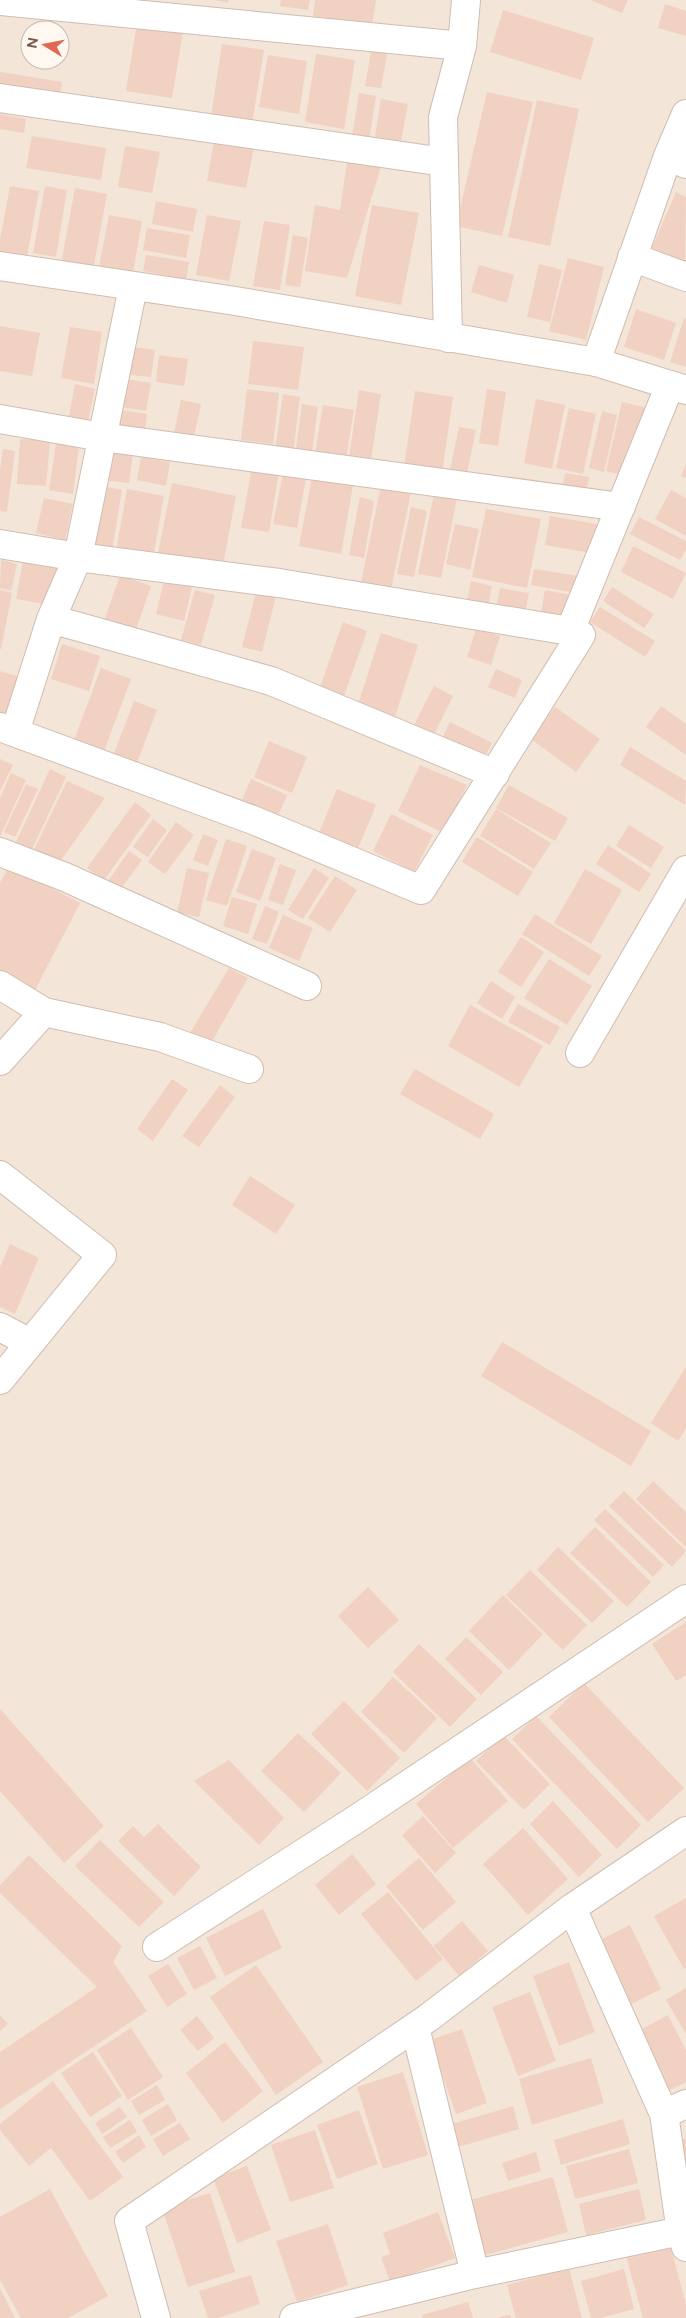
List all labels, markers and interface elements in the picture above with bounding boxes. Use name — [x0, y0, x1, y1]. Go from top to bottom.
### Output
north arrow — [20, 20, 70, 70]
text: N — [23, 36, 42, 50]

